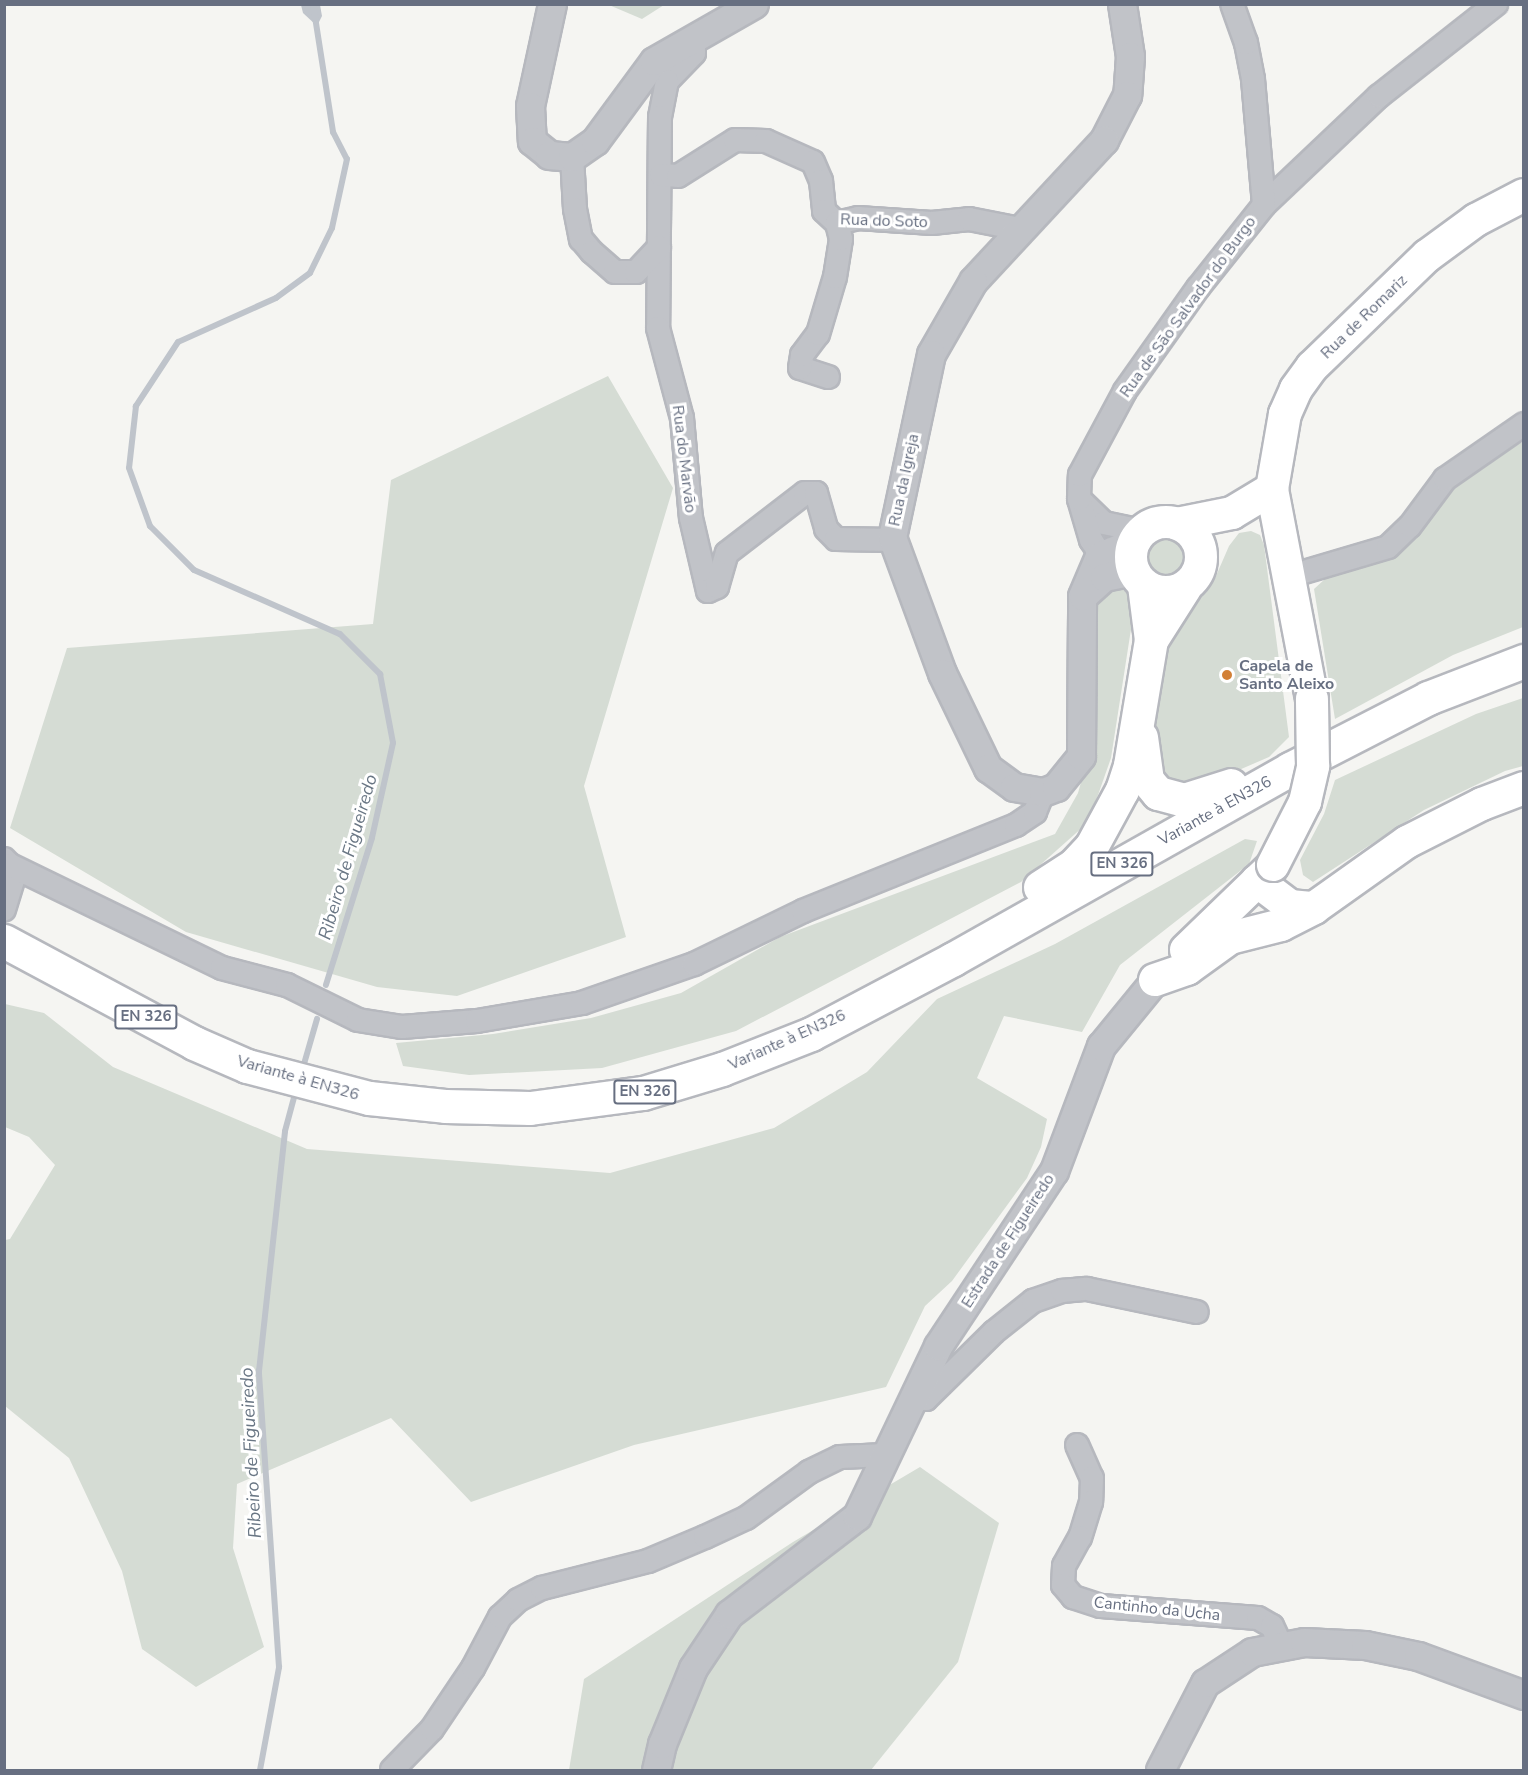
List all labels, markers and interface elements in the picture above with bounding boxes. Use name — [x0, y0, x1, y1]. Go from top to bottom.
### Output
street label: Rua do Soto — [840, 210, 928, 232]
street label: Rua de São Salvador do Burgo — [1116, 213, 1260, 401]
street label: Rua de Romariz — [1317, 271, 1411, 363]
street label: Rua do Marvão — [668, 404, 700, 514]
street label: Rua da Igreja — [885, 432, 923, 528]
place label: Capela de Santo Aleixo — [1239, 656, 1334, 694]
marker: Capela de Santo Aleixo — [1220, 668, 1234, 682]
water label: Ribeiro de Figueiredo — [314, 772, 382, 942]
street label: Variante à EN326 — [1155, 772, 1275, 850]
road number: EN 326 — [1089, 852, 1155, 876]
road number: EN 326 — [113, 1005, 179, 1029]
street label: Variante à EN326 — [725, 1006, 849, 1074]
street label: Variante à EN326 — [235, 1051, 361, 1105]
road number: EN 326 — [612, 1080, 678, 1104]
street label: Estrada de Figueiredo — [958, 1170, 1058, 1312]
water label: Ribeiro de Figueiredo — [236, 1367, 266, 1539]
street label: Cantinho da Ucha — [1093, 1593, 1221, 1625]

